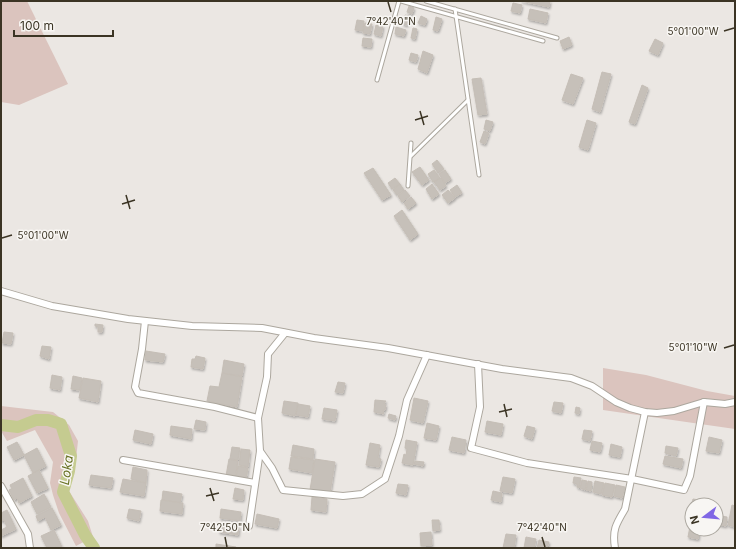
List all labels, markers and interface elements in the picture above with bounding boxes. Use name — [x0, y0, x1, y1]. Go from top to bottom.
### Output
scale bar — [14, 12, 113, 38]
text: 7°42'40"N — [366, 15, 416, 27]
text: 100 m — [20, 18, 54, 33]
text: 5°01'00"W — [667, 25, 719, 37]
text: 5°01'00"W — [17, 229, 69, 241]
text: 5°01'10"W — [669, 341, 718, 353]
water label: Loka — [56, 454, 76, 486]
north arrow — [684, 497, 724, 537]
text: N — [687, 514, 702, 526]
text: 7°42'50"N — [200, 521, 250, 533]
text: 7°42'40"N — [517, 521, 567, 533]

